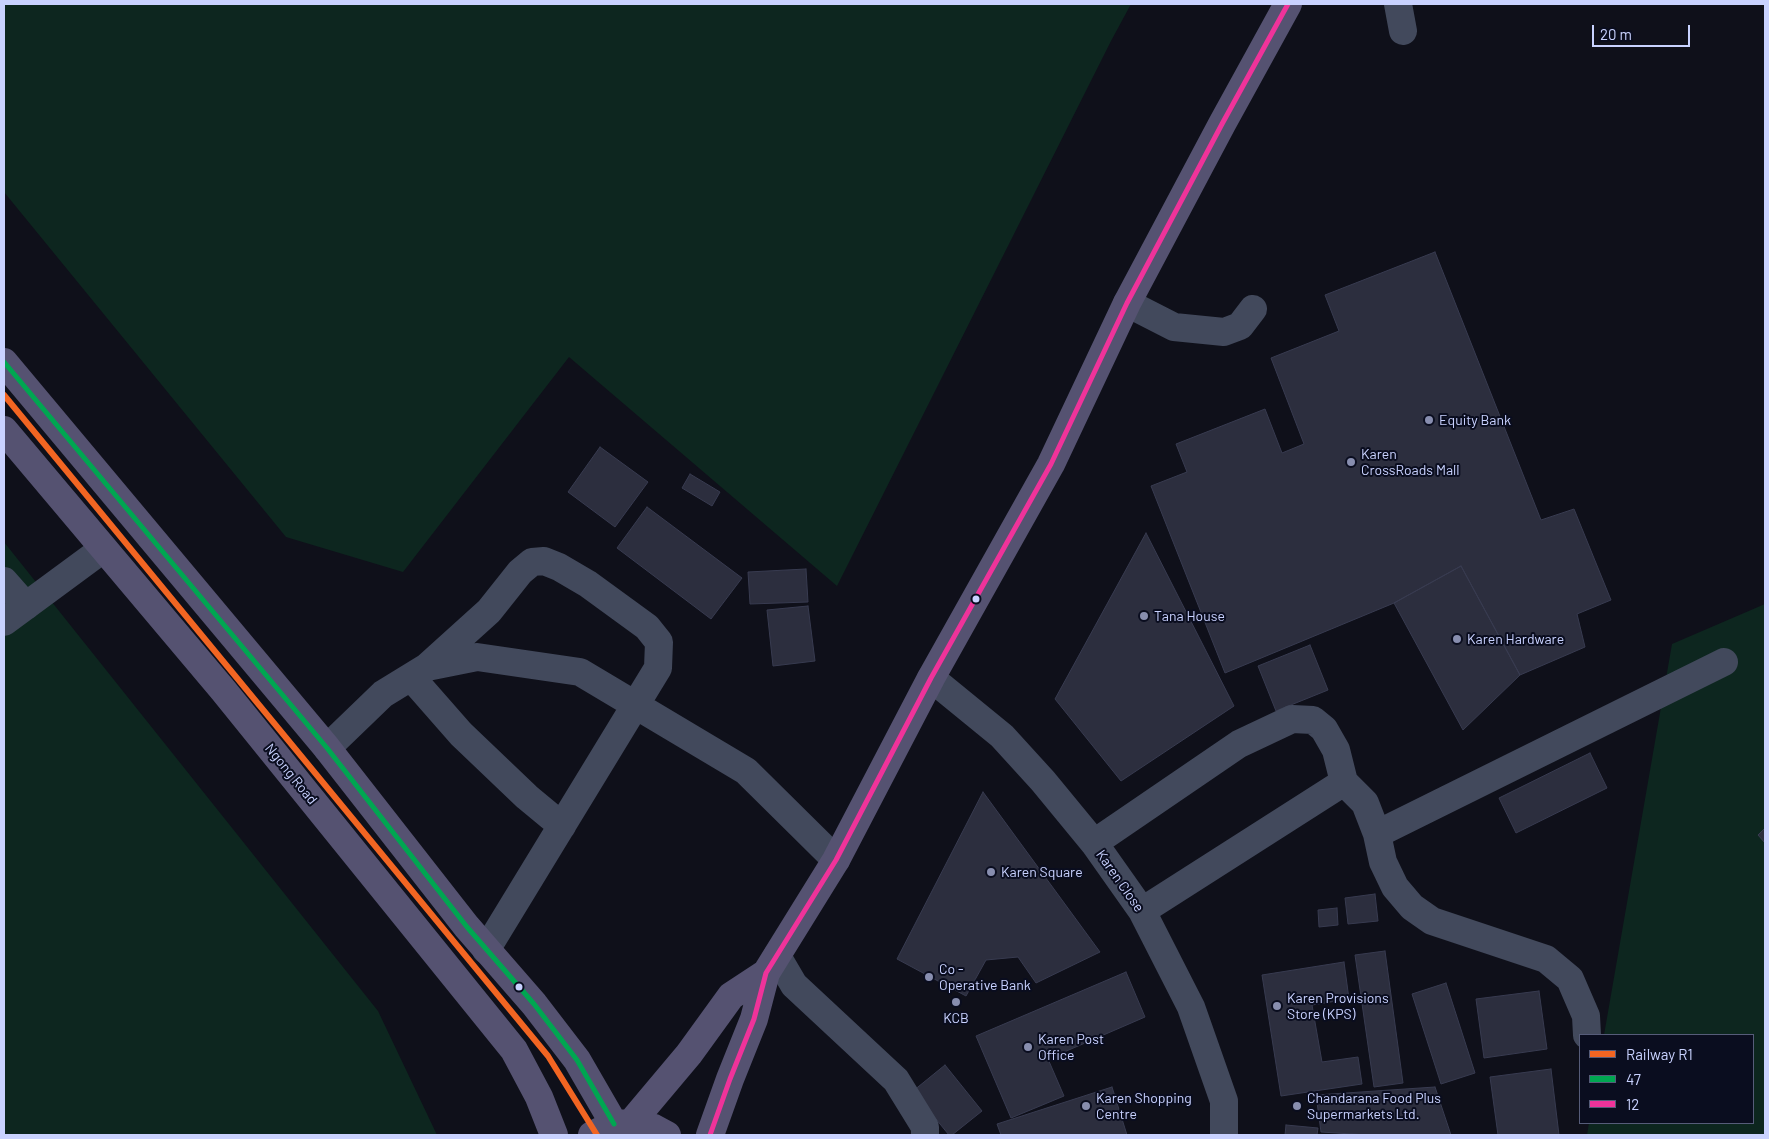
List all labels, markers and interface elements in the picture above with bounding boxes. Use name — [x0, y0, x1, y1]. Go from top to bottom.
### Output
scale bar — [1594, 15, 1692, 47]
text: 20 m — [1600, 25, 1632, 43]
place label: Equity Bank — [1439, 412, 1511, 428]
marker: Equity Bank — [1423, 414, 1435, 426]
place label: Karen CrossRoads Mall — [1361, 446, 1460, 478]
marker: Karen CrossRoads Mall — [1345, 456, 1357, 468]
unlabelled marker — [971, 594, 981, 604]
place label: Tana House — [1154, 608, 1225, 624]
marker: Tana House — [1138, 610, 1150, 622]
place label: Karen Hardware — [1467, 631, 1564, 647]
marker: Karen Hardware — [1451, 633, 1463, 645]
street label: Ngong Road — [261, 740, 321, 808]
street label: Karen Close — [1092, 847, 1148, 915]
place label: Karen Square — [1001, 864, 1083, 880]
marker: Karen Square — [985, 866, 997, 878]
place label: Co - Operative Bank — [939, 961, 1031, 994]
marker: Co - Operative Bank — [923, 971, 935, 983]
unlabelled marker — [514, 982, 524, 992]
place label: Karen Provisions Store (KPS) — [1287, 990, 1389, 1022]
marker: KCB — [950, 996, 962, 1008]
marker: Karen Provisions Store (KPS) — [1271, 1000, 1283, 1012]
place label: KCB — [943, 1010, 969, 1026]
place label: Karen Post Office — [1038, 1031, 1104, 1064]
legend — [1579, 1034, 1754, 1124]
marker: Karen Post Office — [1022, 1041, 1034, 1053]
text: Railway R1 — [1626, 1045, 1693, 1063]
text: 47 — [1626, 1070, 1641, 1088]
place label: Karen Shopping Centre — [1096, 1090, 1192, 1122]
place label: Chandarana Food Plus Supermarkets Ltd. — [1307, 1090, 1441, 1122]
text: 12 — [1626, 1095, 1639, 1113]
marker: Karen Shopping Centre — [1080, 1100, 1092, 1112]
marker: Chandarana Food Plus Supermarkets Ltd. — [1291, 1100, 1303, 1112]

